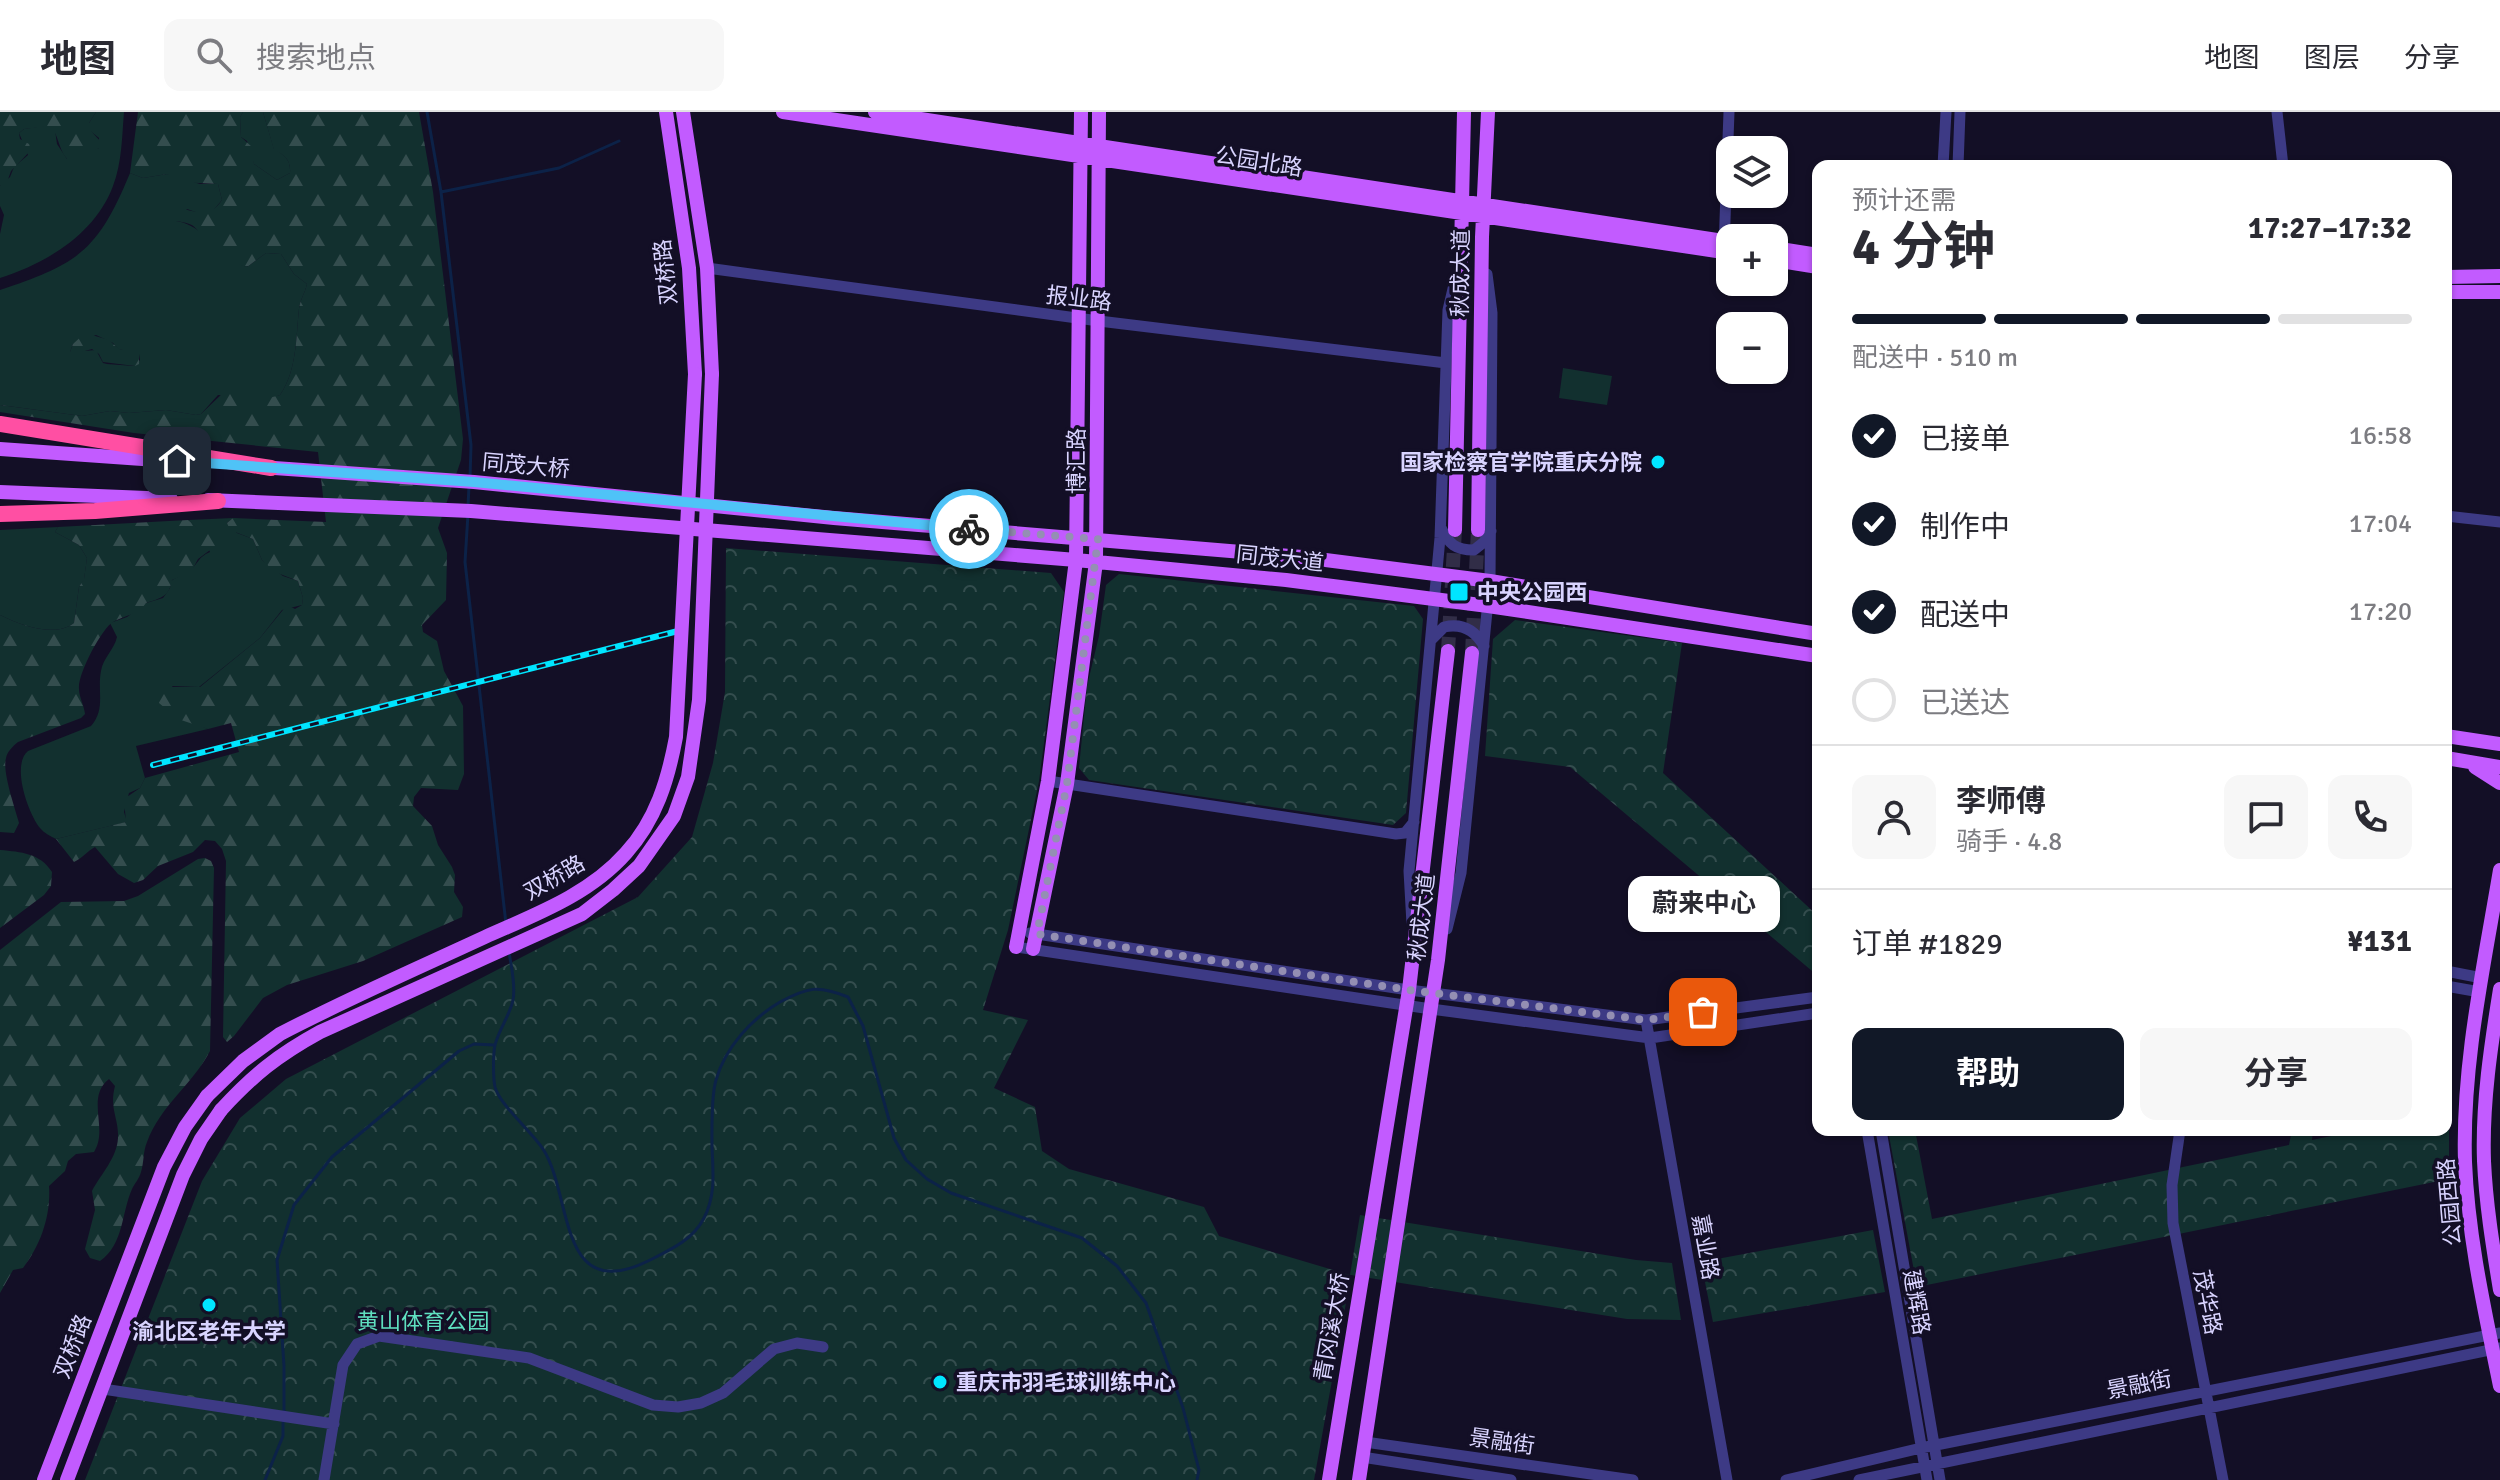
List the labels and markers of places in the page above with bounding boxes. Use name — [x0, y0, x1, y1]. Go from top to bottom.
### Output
pin — [143, 427, 211, 495]
place label: 国家检察官学院重庆分院 — [1400, 449, 1642, 476]
marker: 国家检察官学院重庆分院 — [1649, 453, 1667, 471]
place label: 中央公园西 — [1477, 579, 1587, 606]
marker: 中央公园西 — [1448, 581, 1470, 603]
callout: 蔚来中心 — [1627, 876, 1779, 932]
pin — [1669, 978, 1737, 1046]
marker: 渝北区老年大学 — [200, 1296, 218, 1314]
place label: 渝北区老年大学 — [132, 1318, 286, 1345]
place label: 重庆市羽毛球训练中心 — [956, 1369, 1176, 1396]
marker: 重庆市羽毛球训练中心 — [931, 1373, 949, 1391]

